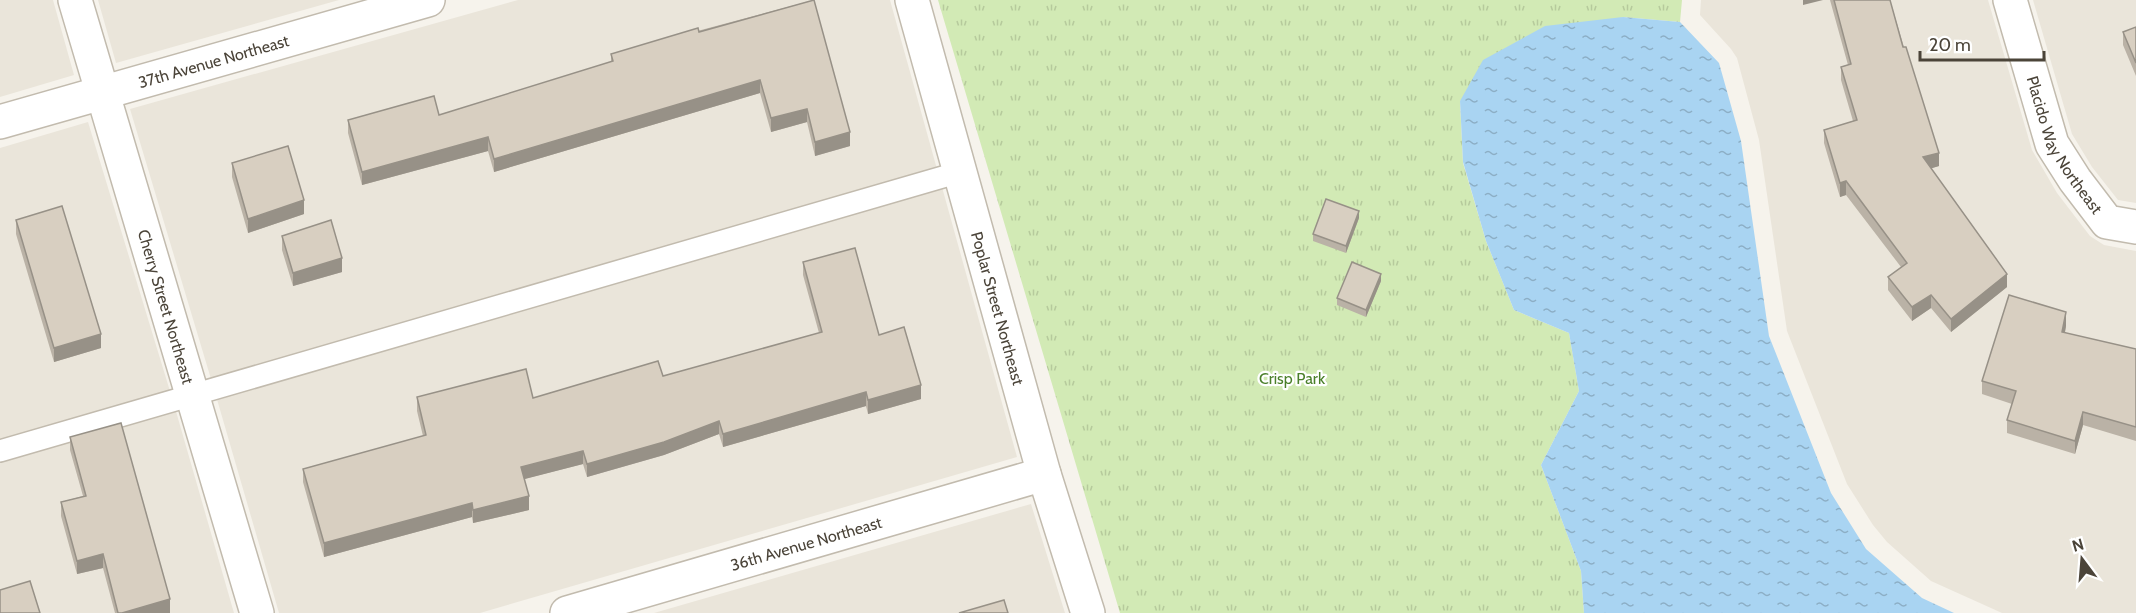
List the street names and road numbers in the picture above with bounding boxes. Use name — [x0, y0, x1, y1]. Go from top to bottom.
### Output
street label: 37th Avenue Northeast — [136, 31, 292, 92]
street label: Placido Way Northeast — [2023, 74, 2107, 218]
street label: Cherry Street Northeast — [134, 227, 198, 387]
street label: Poplar Street Northeast — [967, 229, 1028, 388]
street label: 36th Avenue Northeast — [728, 513, 885, 575]

